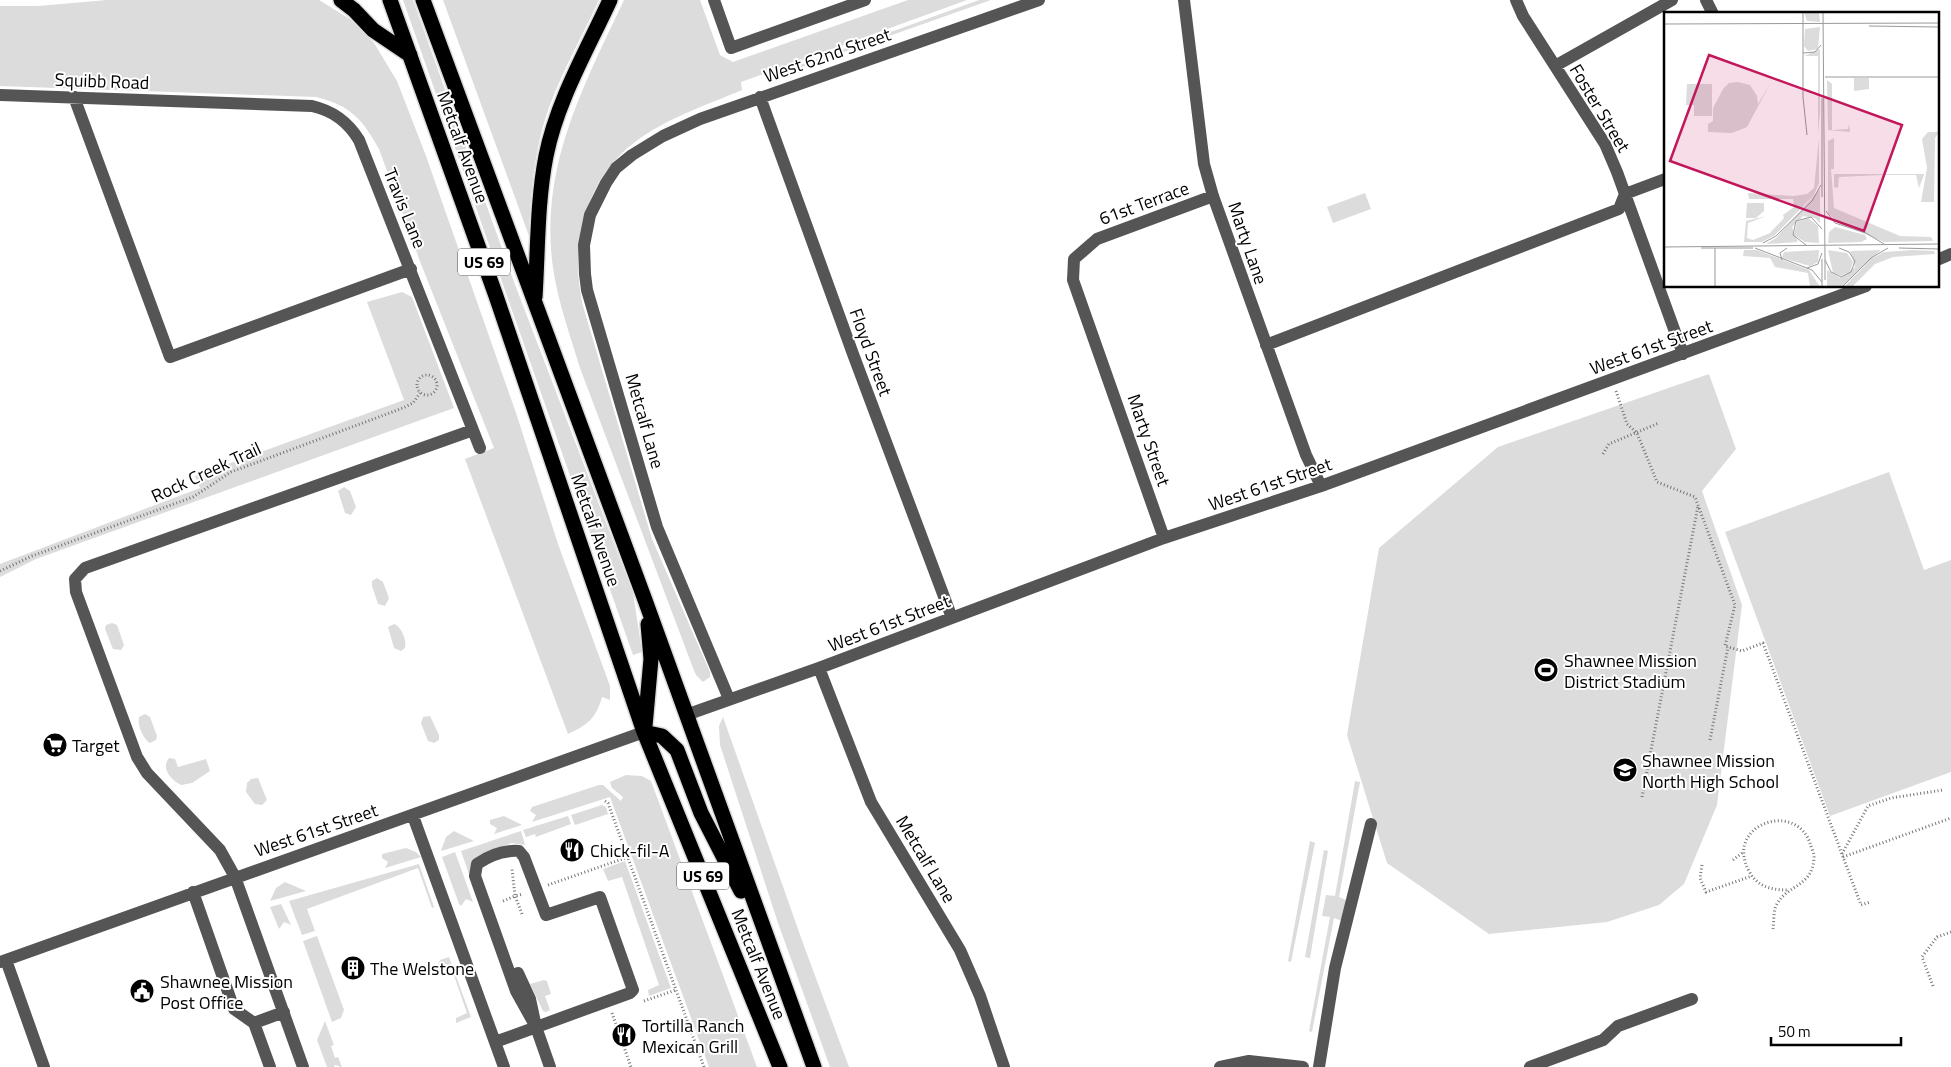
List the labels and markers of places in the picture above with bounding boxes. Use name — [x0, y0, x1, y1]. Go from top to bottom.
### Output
place label: Shawnee Mission District Stadium — [1564, 647, 1697, 695]
sports icon: Shawnee Mission District Stadium — [1533, 657, 1559, 683]
supermarket icon: Target — [42, 732, 68, 758]
place label: Target — [72, 732, 120, 759]
place label: Shawnee Mission North High School — [1642, 747, 1779, 795]
school or university icon: Shawnee Mission North High School — [1612, 757, 1638, 783]
restaurant icon: Chick-fil-A — [559, 837, 585, 863]
place label: Chick-fil-A — [590, 837, 670, 864]
building icon: The Welstone — [340, 955, 366, 981]
place label: The Welstone — [370, 955, 474, 982]
place label: Shawnee Mission Post Office — [160, 968, 293, 1016]
public building icon: Shawnee Mission Post Office — [129, 978, 155, 1004]
place label: Tortilla Ranch Mexican Grill — [642, 1012, 744, 1060]
restaurant icon: Tortilla Ranch Mexican Grill — [611, 1022, 637, 1048]

